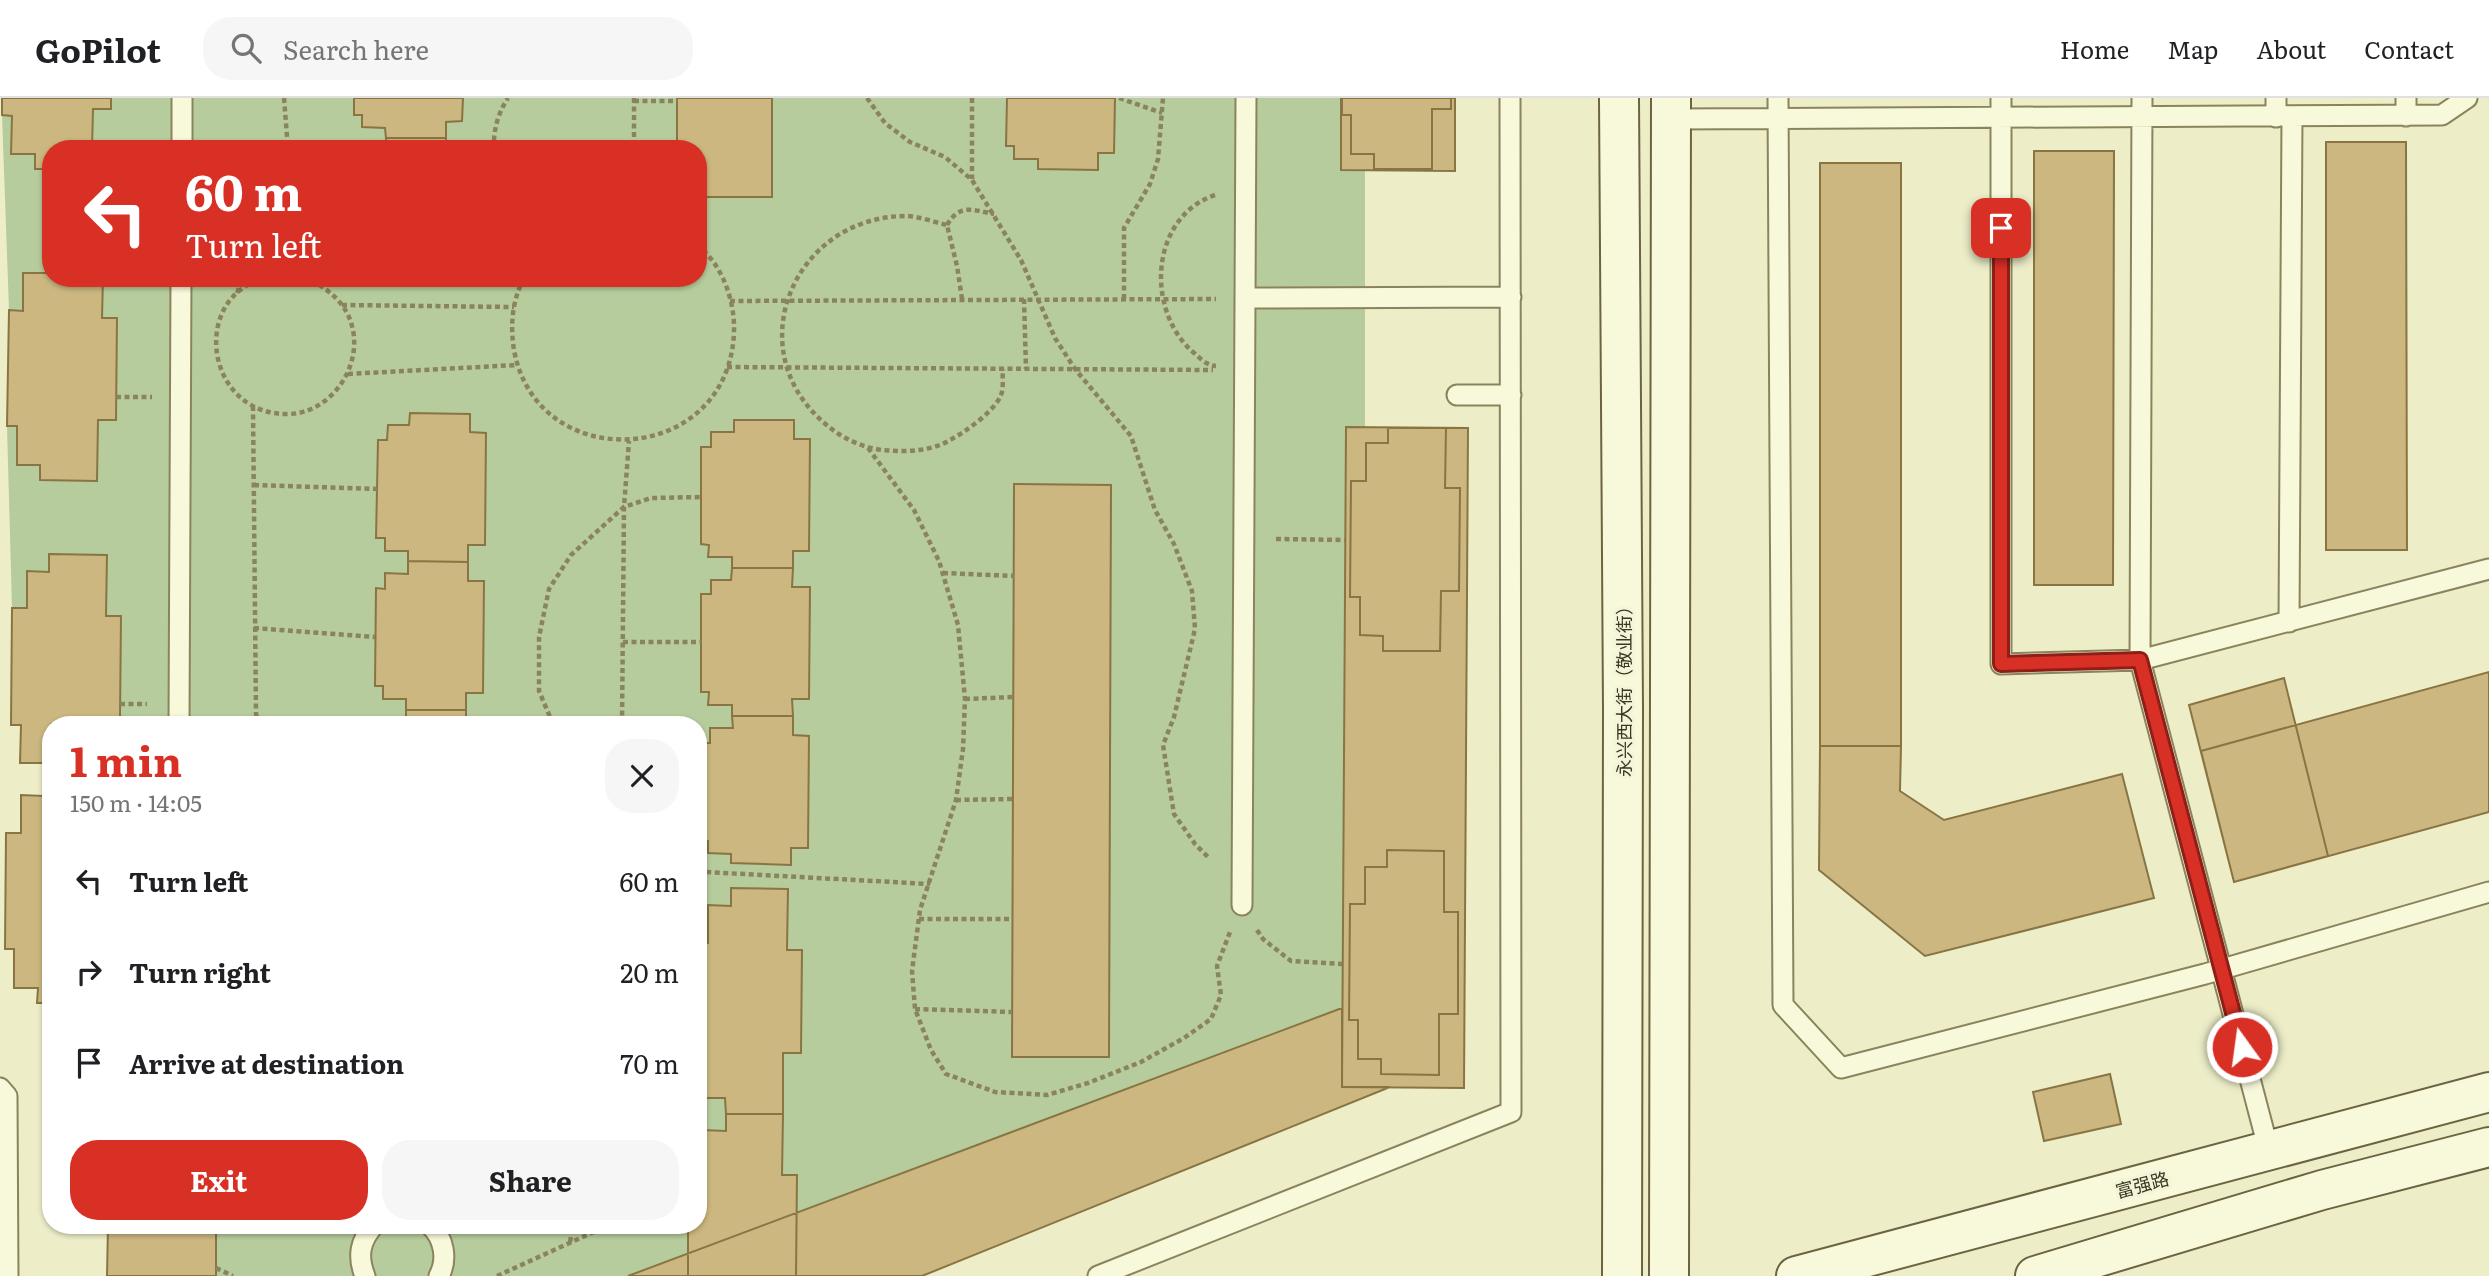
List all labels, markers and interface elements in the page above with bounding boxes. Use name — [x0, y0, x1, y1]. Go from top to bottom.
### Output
search box — [203, 17, 693, 80]
text: GoPilot — [35, 24, 161, 73]
icon: search — [227, 29, 265, 67]
text: Search here — [283, 29, 429, 68]
text: Home — [2060, 31, 2129, 66]
text: Map — [2167, 31, 2218, 66]
text: About — [2256, 31, 2326, 66]
text: Contact — [2364, 31, 2454, 66]
text: 60 m — [185, 153, 302, 226]
icon: left — [70, 168, 161, 259]
pin — [1971, 198, 2031, 258]
icon: arrive — [1982, 209, 2020, 247]
text: Turn left — [185, 220, 322, 268]
street label: 永兴西大街（敬业街） — [1610, 597, 1637, 777]
text: 1 min — [70, 728, 182, 790]
button: close — [605, 739, 679, 813]
text: 150 m · 14:05 — [70, 785, 202, 819]
text: Turn left — [129, 861, 248, 900]
text: 60 m — [620, 861, 679, 900]
icon: left — [70, 862, 108, 900]
text: Turn right — [129, 952, 271, 991]
text: 20 m — [620, 952, 679, 991]
icon: right — [70, 953, 108, 991]
position arrow — [2205, 1010, 2279, 1084]
text: Arrive at destination — [129, 1043, 404, 1082]
text: 70 m — [620, 1043, 679, 1082]
icon: arrive — [70, 1044, 108, 1082]
button: Exit — [70, 1140, 368, 1220]
button: Share — [382, 1140, 679, 1220]
street label: 富强路 — [2112, 1164, 2172, 1204]

